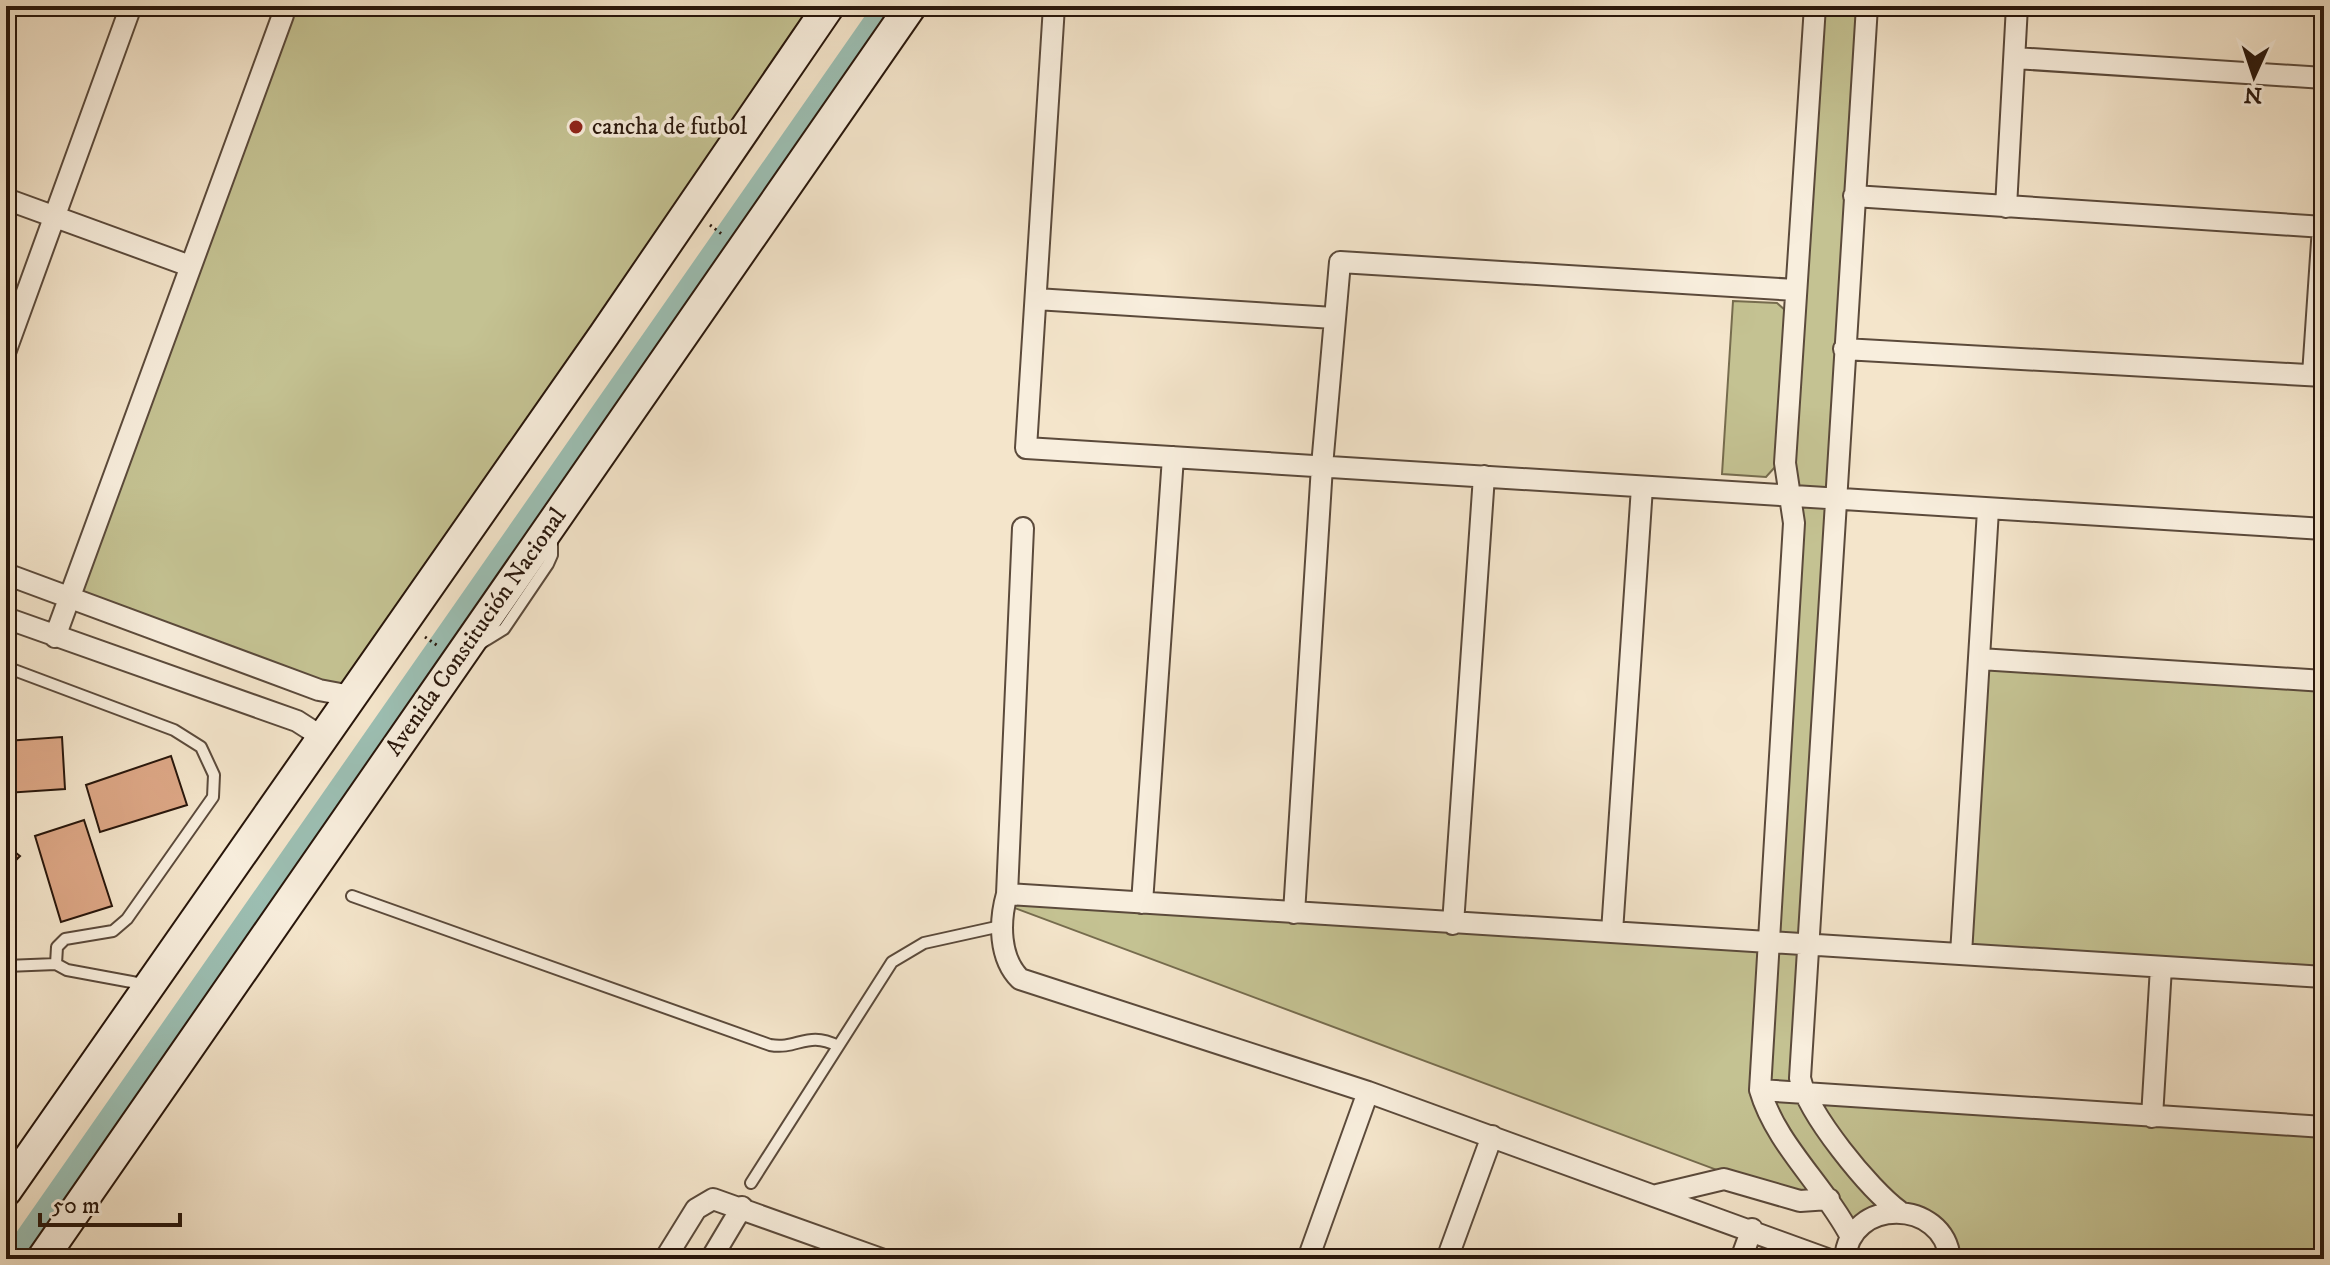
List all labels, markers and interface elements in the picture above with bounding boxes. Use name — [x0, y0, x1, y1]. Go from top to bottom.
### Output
north arrow — [2214, 36, 2294, 116]
text: N — [2243, 81, 2263, 108]
place label: cancha de futbol — [592, 112, 748, 142]
marker: cancha de futbol — [567, 118, 585, 136]
street label: Avenida Constitución Nacional — [379, 502, 574, 762]
scale bar — [40, 1177, 180, 1227]
text: 50 m — [52, 1191, 100, 1221]

